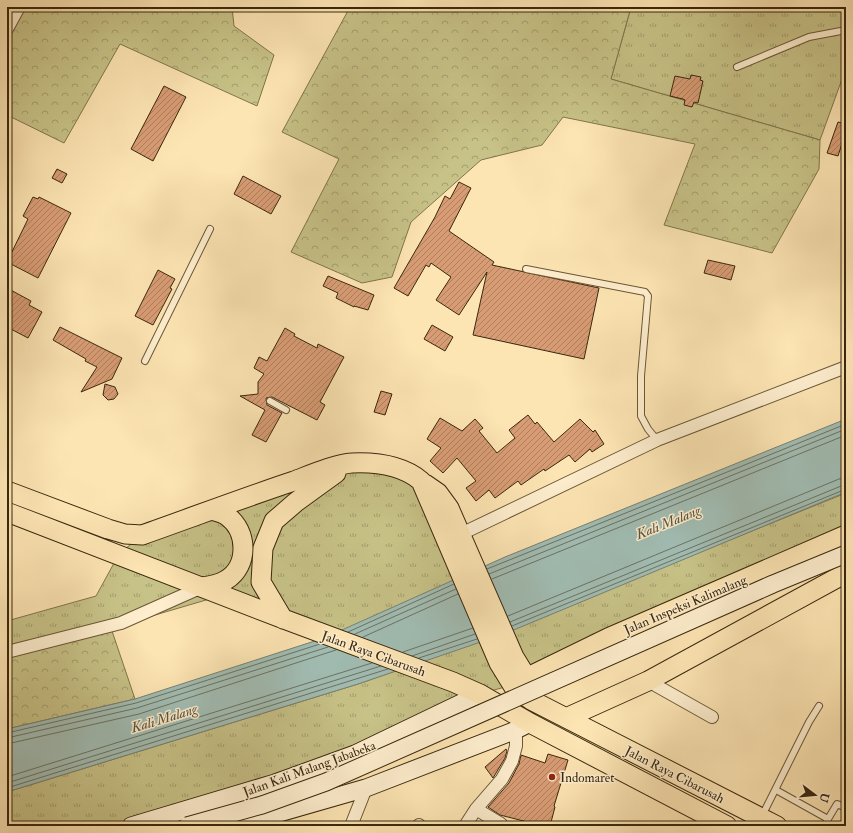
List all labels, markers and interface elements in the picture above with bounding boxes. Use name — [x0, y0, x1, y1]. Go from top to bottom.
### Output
water label: Kali Malang — [632, 502, 704, 544]
street label: Jalan Inspeksi Kalimalang — [621, 572, 750, 639]
street label: Jalan Raya Cibarusah — [318, 627, 428, 681]
water label: Kali Malang — [128, 700, 200, 737]
street label: Jalan Kali Malang Jababeka — [240, 737, 379, 801]
street label: Jalan Raya Cibarusah — [621, 742, 727, 808]
place label: Indomaret — [560, 770, 614, 786]
marker: Indomaret — [547, 772, 557, 782]
north arrow — [795, 775, 835, 815]
text: U — [816, 791, 832, 805]

